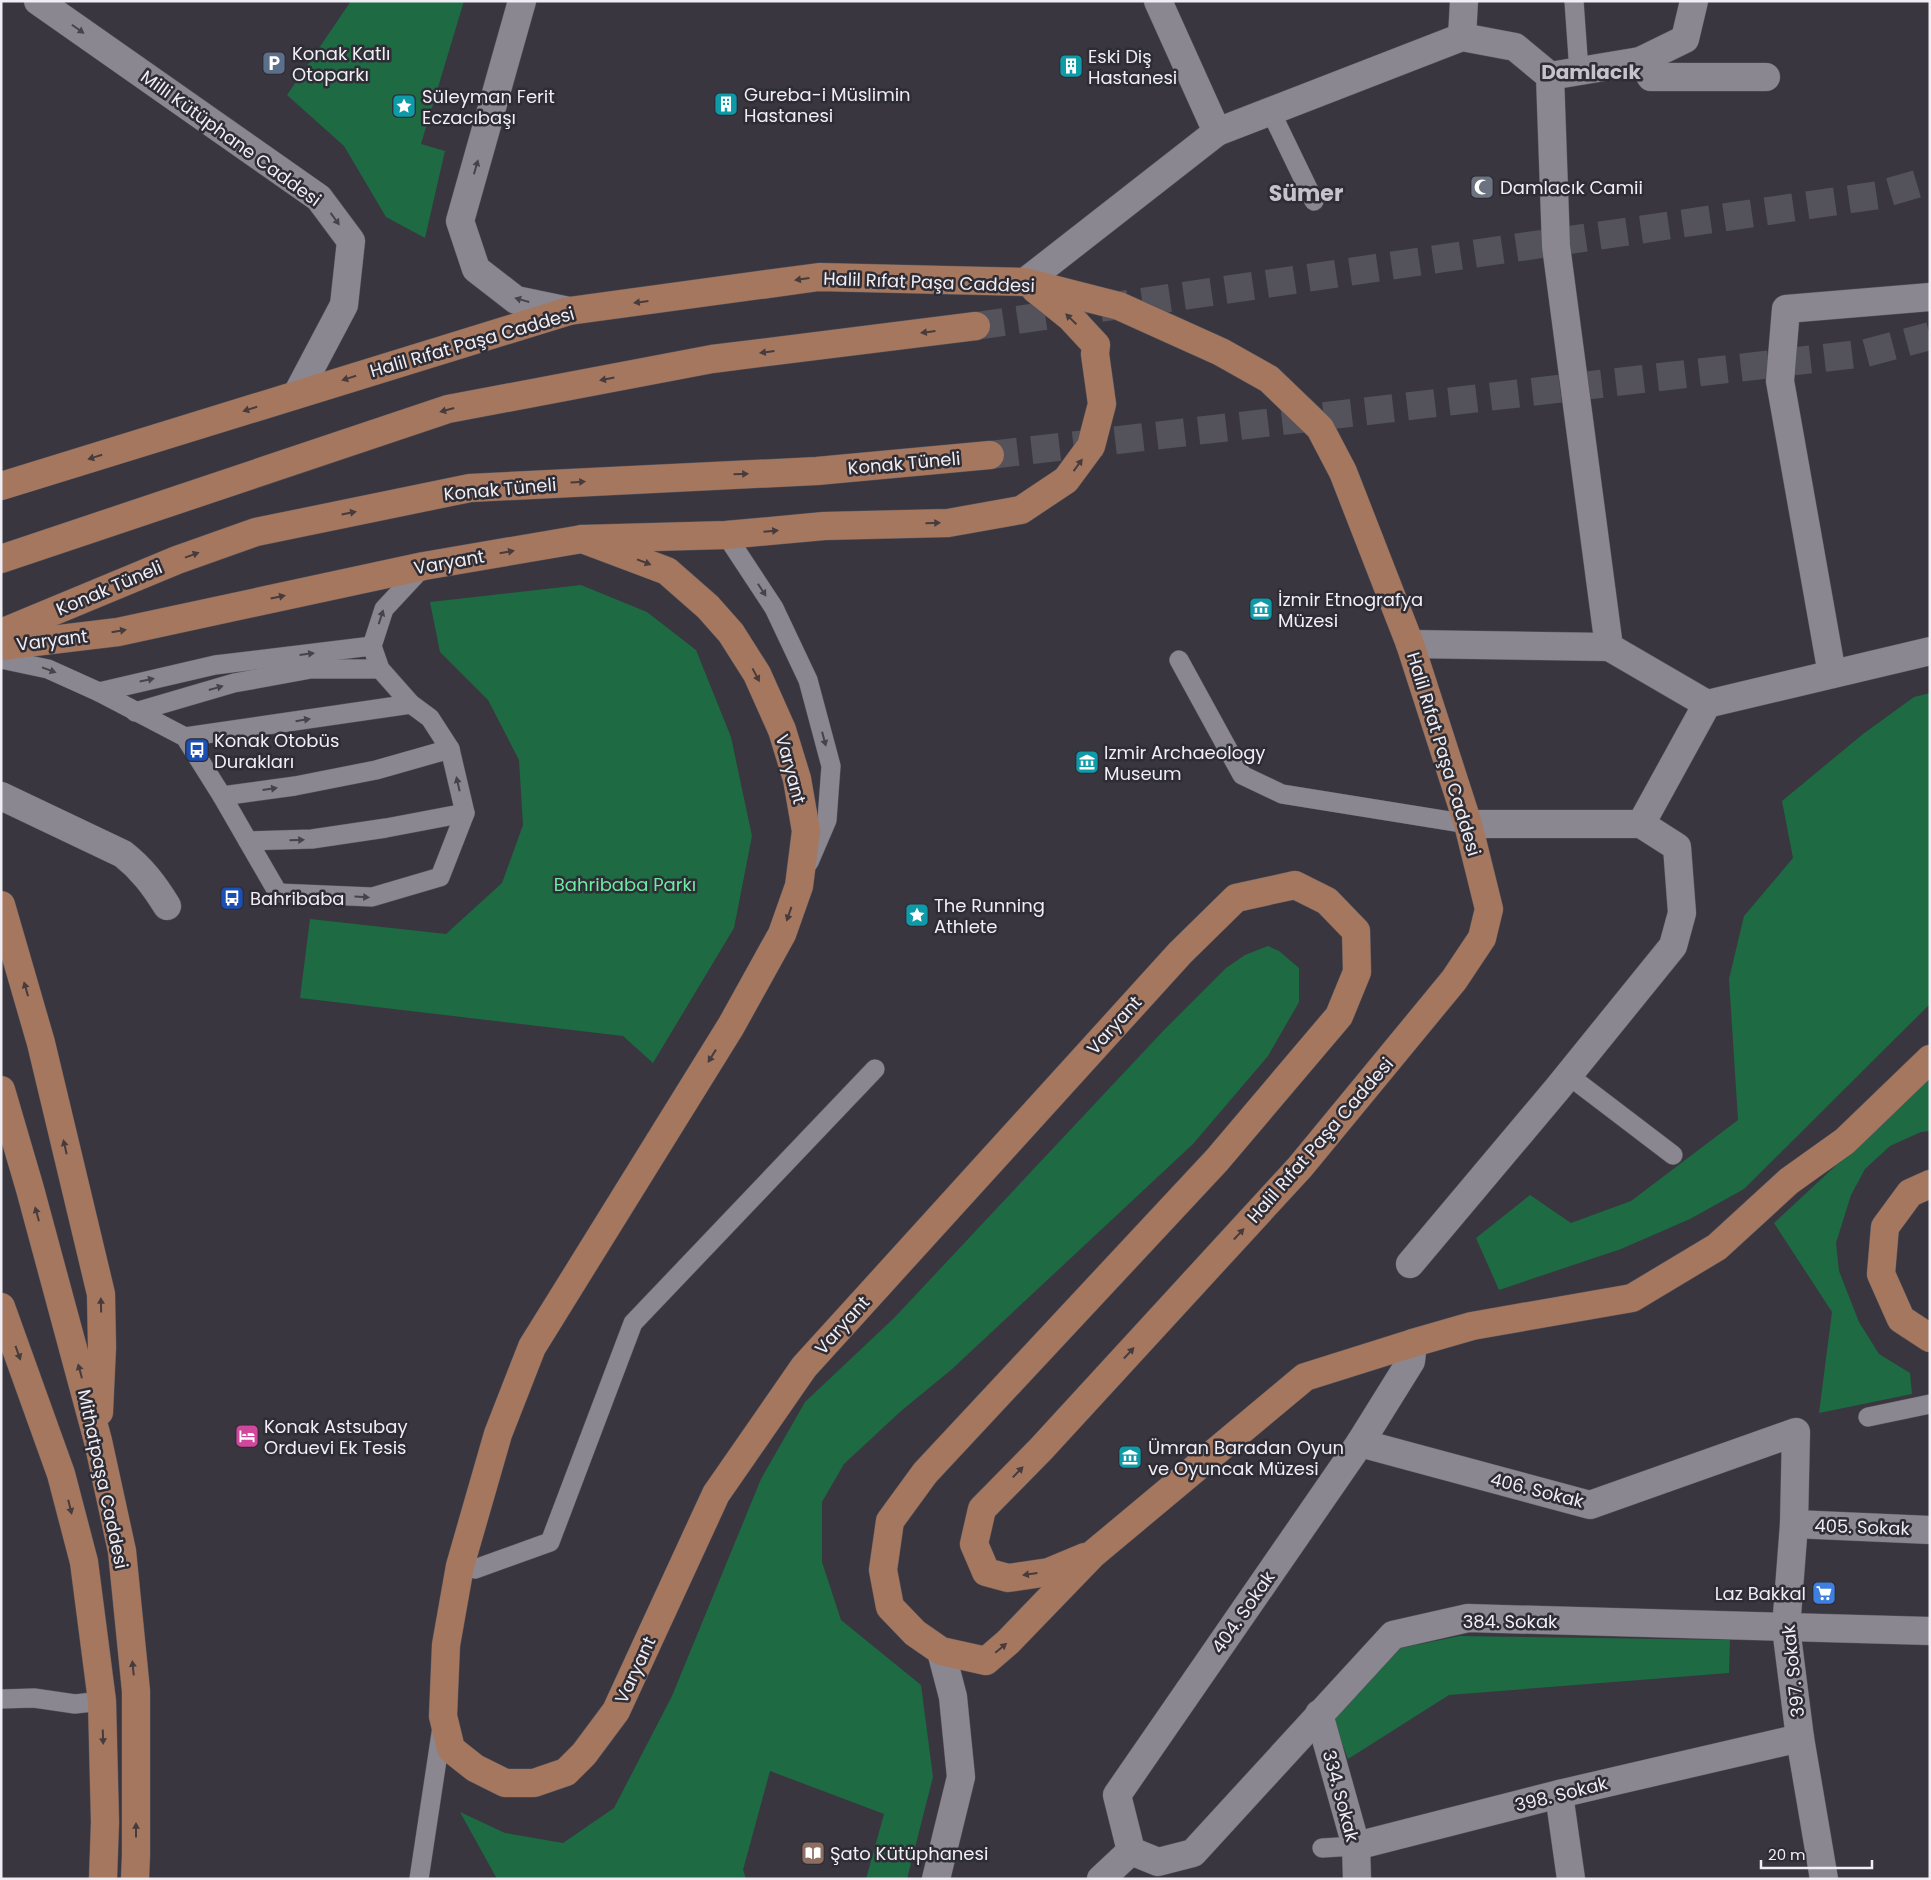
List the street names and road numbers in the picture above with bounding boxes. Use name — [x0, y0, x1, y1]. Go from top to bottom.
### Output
street label: Milli Kütüphane Caddesi — [136, 64, 326, 212]
street label: Halil Rıfat Paşa Caddesi — [823, 266, 1035, 298]
street label: Halil Rıfat Paşa Caddesi — [367, 301, 577, 383]
street label: Konak Tüneli — [847, 446, 961, 480]
street label: Konak Tüneli — [443, 472, 557, 506]
street label: Varyant — [412, 543, 486, 581]
street label: Konak Tüneli — [52, 554, 166, 622]
street label: Varyant — [15, 623, 89, 657]
street label: Halil Rıfat Paşa Caddesi — [1401, 649, 1487, 859]
street label: Varyant — [770, 731, 812, 807]
street label: Varyant — [1081, 990, 1147, 1060]
street label: Halil Rıfat Paşa Caddesi — [1241, 1052, 1399, 1228]
street label: Varyant — [809, 1290, 875, 1360]
street label: Mithatpaşa Caddesi — [72, 1387, 134, 1571]
street label: 406. Sokak — [1488, 1466, 1587, 1514]
street label: 405. Sokak — [1814, 1513, 1911, 1541]
street label: 404. Sokak — [1205, 1565, 1281, 1658]
street label: 384. Sokak — [1463, 1609, 1558, 1634]
street label: 397. Sokak — [1776, 1623, 1810, 1719]
street label: Varyant — [609, 1632, 661, 1708]
street label: 334. Sokak — [1317, 1747, 1365, 1845]
street label: 398. Sokak — [1512, 1770, 1611, 1818]

